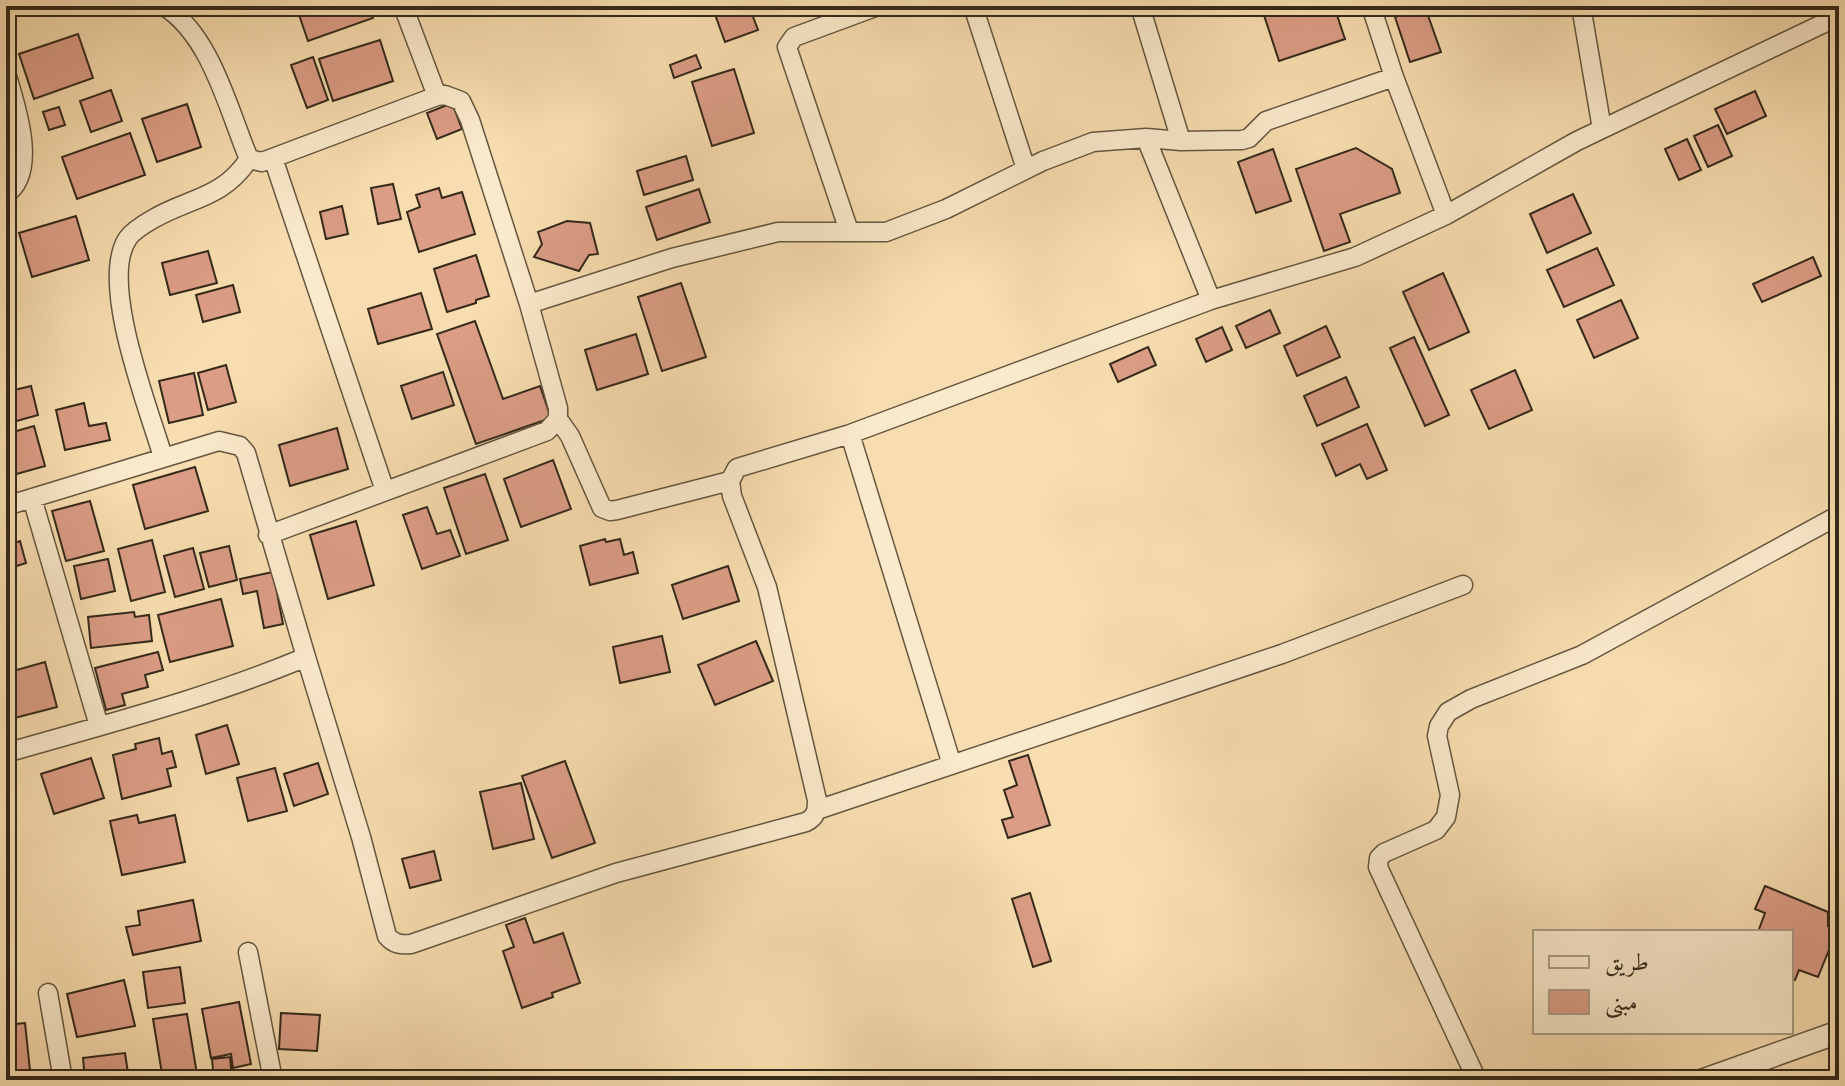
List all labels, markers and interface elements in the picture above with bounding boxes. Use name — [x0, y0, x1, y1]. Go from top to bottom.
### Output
legend — [1533, 930, 1793, 1034]
text: طريق — [1605, 952, 1649, 977]
text: مبنى — [1605, 992, 1638, 1019]

